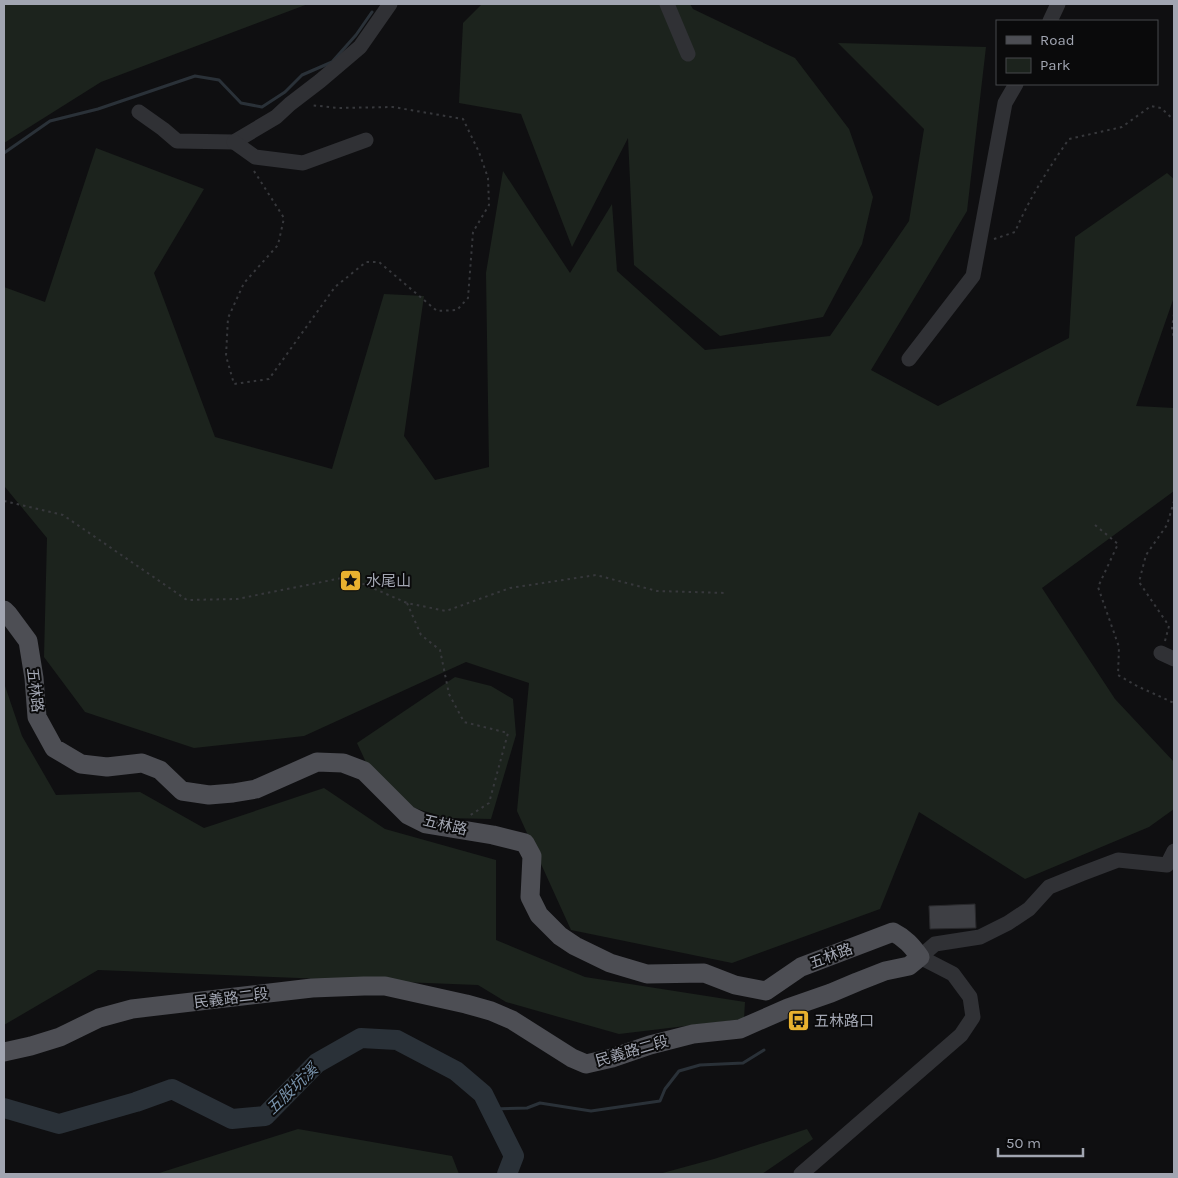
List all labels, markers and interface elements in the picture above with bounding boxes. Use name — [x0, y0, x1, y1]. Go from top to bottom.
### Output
legend — [996, 20, 1158, 85]
text: Road — [1040, 31, 1075, 49]
text: Park — [1040, 56, 1070, 74]
place icon: 水尾山 — [338, 569, 362, 593]
place label: 水尾山 — [366, 572, 411, 590]
street label: 五林路 — [23, 667, 47, 713]
street label: 五林路 — [421, 811, 469, 839]
street label: 五林路 — [807, 940, 855, 972]
street label: 民義路二段 — [193, 984, 269, 1012]
bus stop icon: 五林路口 — [786, 1009, 810, 1033]
place label: 五林路口 — [814, 1012, 874, 1030]
street label: 民義路二段 — [593, 1032, 671, 1070]
water label: 五股坑溪 — [262, 1059, 323, 1118]
scale bar — [998, 1126, 1083, 1158]
text: 50 m — [1006, 1134, 1041, 1152]

